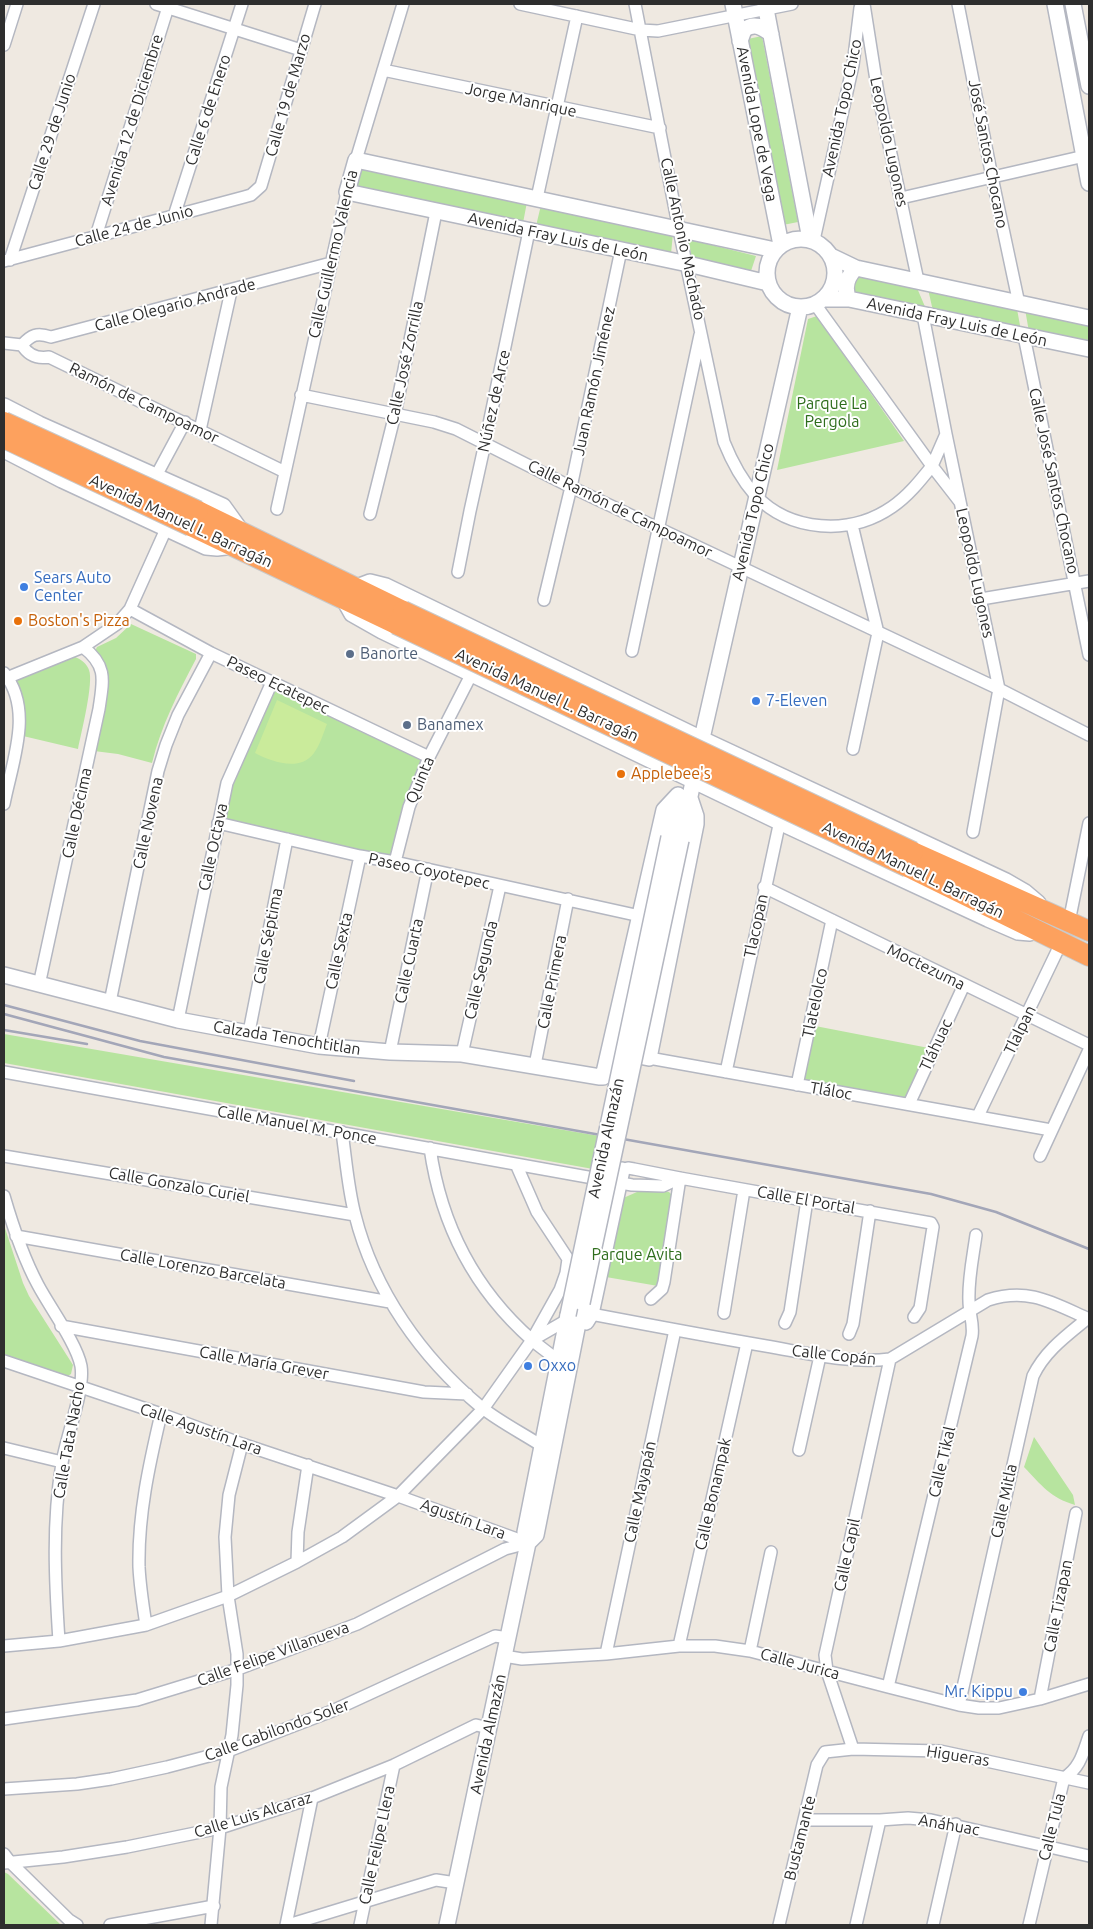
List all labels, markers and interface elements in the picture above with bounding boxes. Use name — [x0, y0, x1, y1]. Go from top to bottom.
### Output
street label: Calle 19 de Marzo — [261, 31, 315, 159]
street label: Avenida 12 de Diciembre — [97, 32, 167, 208]
street label: Avenida Topo Chico — [818, 37, 866, 179]
street label: Avenida Lope de Vega — [732, 45, 782, 203]
street label: Calle 6 de Enero — [181, 52, 235, 168]
street label: Calle 29 de Junio — [24, 71, 80, 193]
street label: Leopoldo Lugones — [866, 75, 912, 209]
street label: José Santos Chocano — [964, 78, 1012, 230]
street label: Jorge Manrique — [463, 79, 579, 121]
street label: Calle Antonio Machado — [656, 156, 710, 322]
street label: Calle Guillermo Valencia — [304, 168, 362, 340]
street label: Calle 24 de Junio — [73, 201, 195, 251]
street label: Avenida Fray Luis de León — [466, 208, 650, 266]
street label: Calle Olegario Andrade — [92, 274, 258, 336]
street label: Avenida Fray Luis de León — [865, 293, 1049, 351]
street label: Calle José Zorrilla — [382, 299, 428, 427]
street label: Juan Ramón Jiménez — [569, 305, 619, 457]
street label: Núñez de Arce — [474, 348, 514, 454]
street label: Ramón de Campoamor — [66, 358, 222, 448]
street label: Calle José Santos Chocano — [1025, 386, 1083, 576]
park label: Parque La Pergola — [796, 394, 868, 432]
street label: Avenida Topo Chico — [728, 441, 778, 583]
street label: Calle Ramón de Campoamor — [525, 456, 715, 562]
street label: Avenida Manuel L. Barragán — [87, 470, 275, 572]
street label: Leopoldo Lugones — [952, 506, 998, 640]
place label: Sears Auto Center — [34, 568, 111, 606]
marker: Sears Auto Center — [18, 581, 30, 593]
place label: Boston's Pizza — [28, 611, 130, 631]
marker: Boston's Pizza — [12, 615, 24, 627]
place label: Banorte — [360, 644, 418, 664]
street label: Avenida Manuel L. Barragán — [453, 644, 641, 746]
marker: Banorte — [344, 648, 356, 660]
street label: Paseo Ecatepec — [224, 652, 332, 718]
place label: 7-Eleven — [766, 691, 827, 711]
marker: 7-Eleven — [750, 695, 762, 707]
place label: Banamex — [417, 715, 483, 735]
marker: Banamex — [401, 719, 413, 731]
street label: Quinta — [402, 754, 438, 806]
place label: Applebee's — [631, 764, 711, 784]
street label: Calle Décima — [58, 766, 96, 860]
marker: Applebee's — [615, 768, 627, 780]
street label: Calle Novena — [129, 775, 167, 871]
street label: Calle Octava — [194, 801, 232, 893]
street label: Avenida Manuel L. Barragán — [819, 818, 1007, 922]
street label: Paseo Coyotepec — [367, 849, 491, 893]
street label: Calle Séptima — [249, 886, 287, 986]
street label: Tlacopan — [740, 892, 772, 960]
street label: Calle Sexta — [321, 911, 357, 991]
street label: Calle Cuarta — [391, 917, 427, 1005]
street label: Calle Segunda — [460, 919, 502, 1021]
street label: Calle Primera — [533, 933, 571, 1031]
street label: Moctezuma — [884, 940, 968, 994]
street label: Tlatelolco — [798, 966, 832, 1040]
street label: Tlalpan — [1000, 1002, 1040, 1058]
street label: Tláhuac — [916, 1016, 956, 1074]
street label: Calzada Tenochtitlan — [212, 1017, 362, 1059]
street label: Avenida Almazán — [584, 1076, 628, 1200]
street label: Tláloc — [808, 1078, 854, 1104]
street label: Calle Manuel M. Ponce — [216, 1102, 378, 1148]
street label: Calle Gonzalo Curiel — [107, 1163, 251, 1207]
street label: Calle El Portal — [755, 1182, 857, 1218]
street label: Calle Lorenzo Barcelata — [118, 1245, 288, 1293]
park label: Parque Avita — [591, 1245, 683, 1265]
street label: Calle Copán — [791, 1341, 877, 1369]
street label: Calle María Grever — [198, 1342, 330, 1384]
place label: Oxxo — [538, 1356, 576, 1376]
marker: Oxxo — [522, 1360, 534, 1372]
street label: Calle Tata Nacho — [49, 1380, 89, 1500]
street label: Calle Agustín Lara — [137, 1399, 265, 1459]
street label: Calle Tikal — [924, 1424, 960, 1500]
street label: Calle Bonampak — [691, 1436, 735, 1552]
street label: Calle Mayapán — [620, 1439, 660, 1545]
street label: Calle Mitla — [987, 1462, 1021, 1540]
street label: Agustín Lara — [418, 1495, 508, 1543]
street label: Calle Capil — [830, 1517, 864, 1593]
street label: Calle Tizapan — [1040, 1558, 1076, 1654]
street label: Calle Felipe Villanueva — [194, 1618, 352, 1690]
street label: Calle Jurica — [758, 1644, 842, 1684]
street label: Avenida Almazán — [466, 1672, 510, 1796]
place label: Mr. Kippu — [944, 1682, 1013, 1702]
marker: Mr. Kippu — [1017, 1686, 1029, 1698]
street label: Calle Gabilondo Soler — [202, 1695, 352, 1765]
street label: Higueras — [925, 1742, 991, 1770]
street label: Calle Felipe Llera — [355, 1784, 399, 1906]
street label: Calle Luis Alcaraz — [192, 1788, 314, 1842]
street label: Calle Tula — [1034, 1791, 1070, 1863]
street label: Bustamante — [780, 1793, 820, 1883]
street label: Anáhuac — [917, 1810, 981, 1840]

